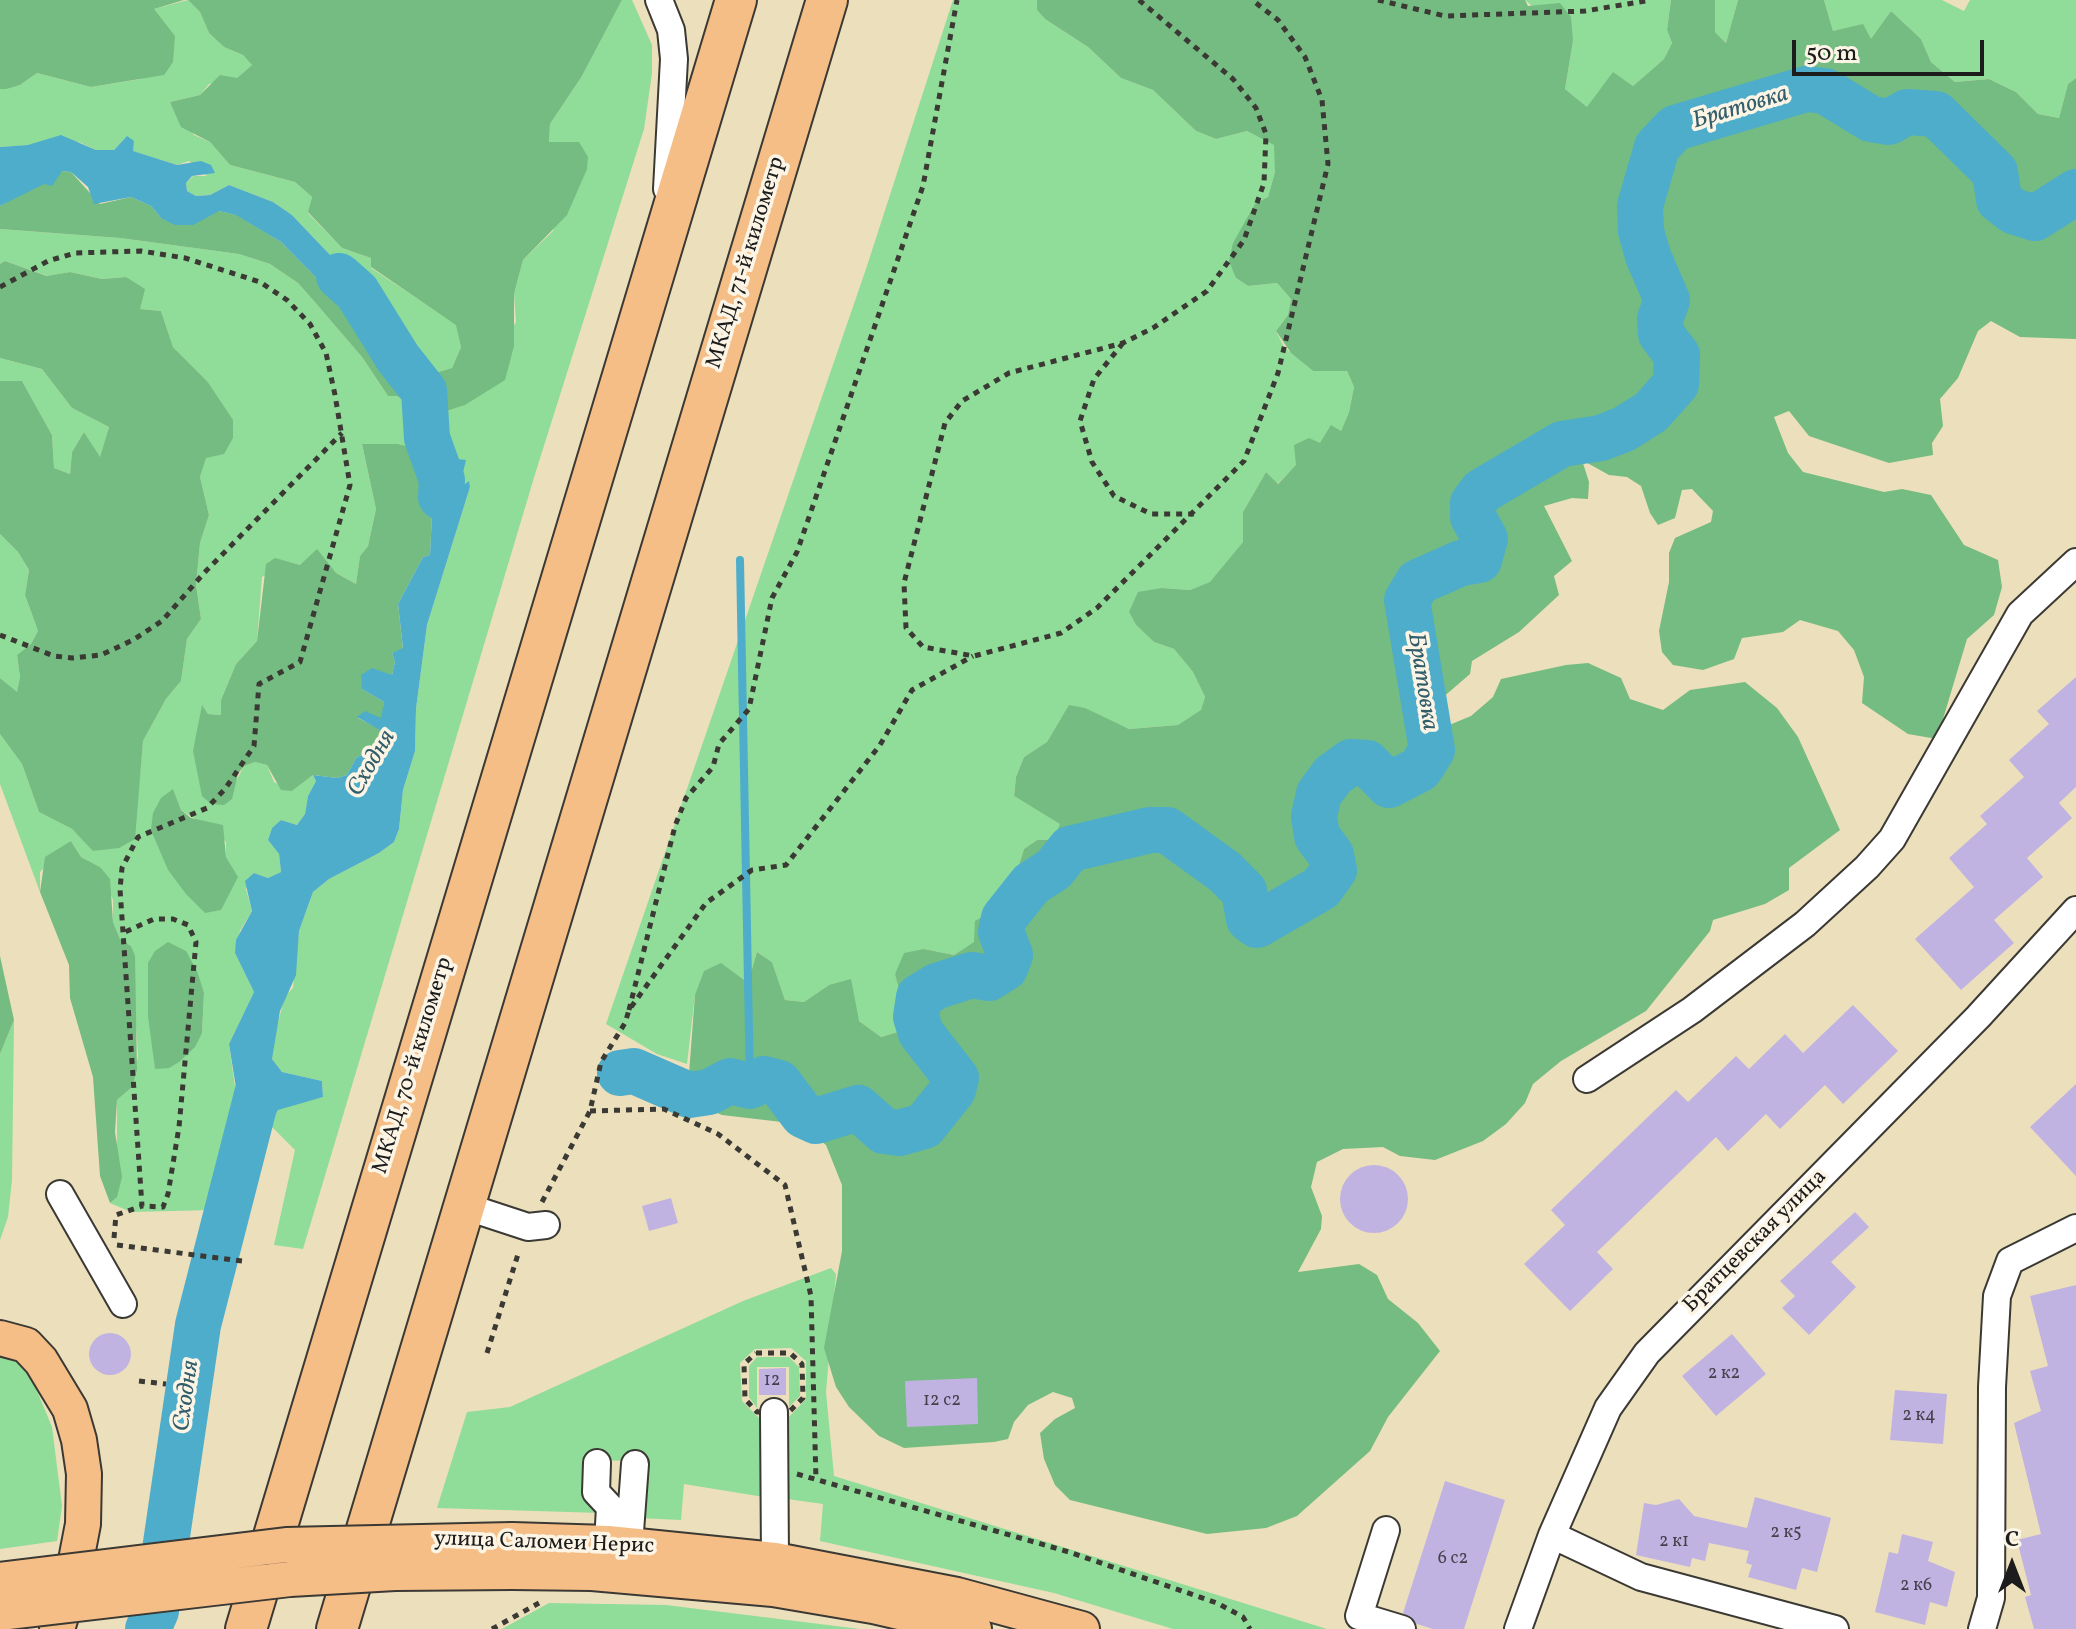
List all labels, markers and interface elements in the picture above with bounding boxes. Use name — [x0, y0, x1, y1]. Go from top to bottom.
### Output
scale bar — [1796, 24, 1988, 74]
text: 50 m — [1806, 37, 1858, 71]
water label: Братовка — [1690, 81, 1792, 137]
street label: МКАД, 71-й километр — [702, 154, 792, 372]
water label: Братовка — [1399, 631, 1443, 733]
water label: Сходня — [343, 726, 403, 802]
street label: МКАД, 70-й километр — [368, 954, 460, 1178]
street label: Братцевская улица — [1679, 1165, 1833, 1319]
water label: Сходня — [169, 1359, 207, 1433]
house number: 2 к2 — [1708, 1364, 1740, 1386]
house number: 12 — [764, 1371, 780, 1393]
house number: 12 с2 — [923, 1391, 961, 1413]
house number: 2 к4 — [1902, 1406, 1936, 1428]
house number: 2 к5 — [1770, 1523, 1802, 1545]
north arrow — [1972, 1525, 2052, 1605]
text: С — [2005, 1525, 2019, 1556]
street label: улица Саломеи Нерис — [433, 1527, 655, 1561]
house number: 2 к1 — [1659, 1532, 1689, 1554]
house number: 6 с2 — [1438, 1549, 1468, 1571]
house number: 2 к6 — [1900, 1576, 1932, 1598]

